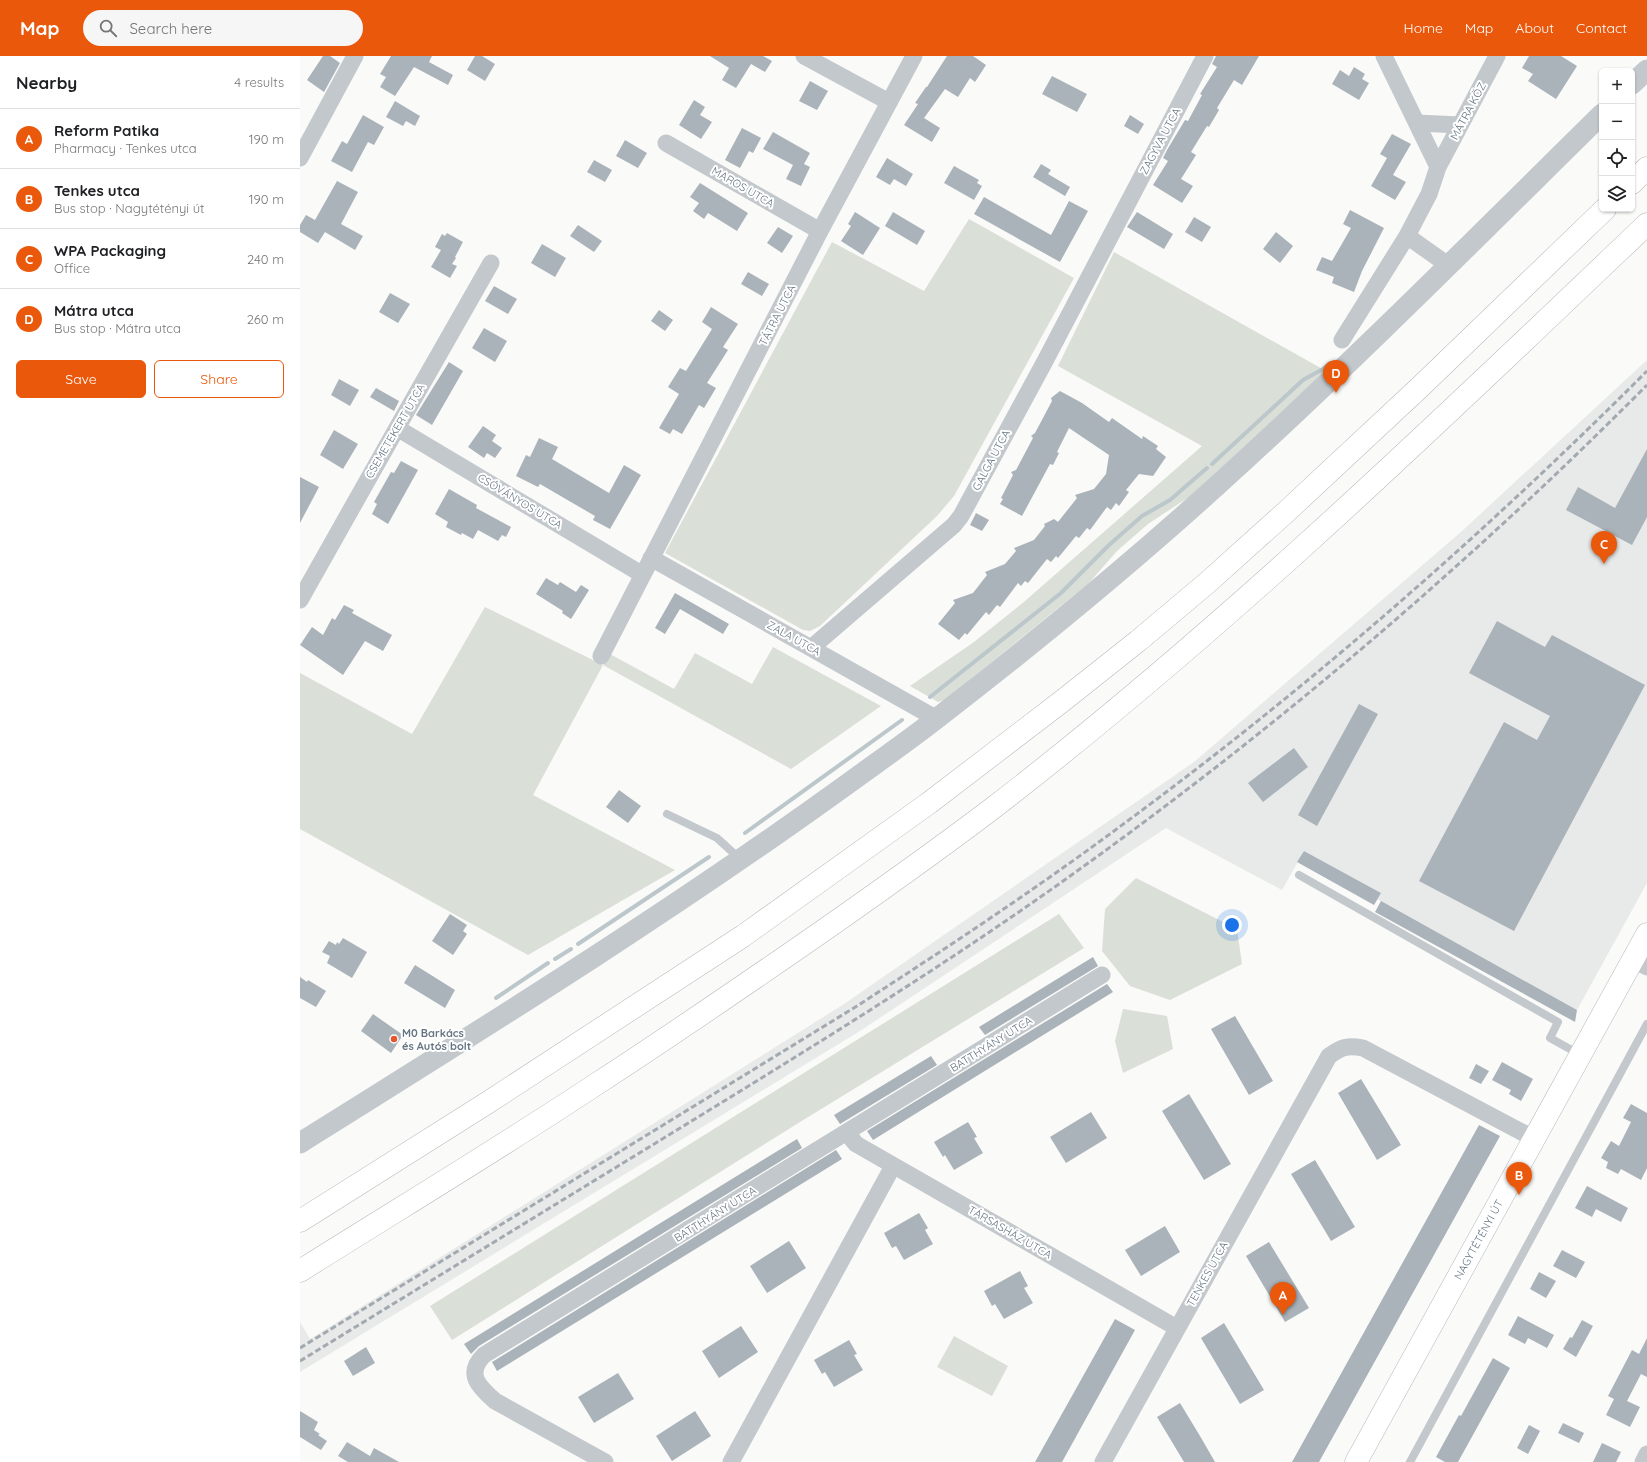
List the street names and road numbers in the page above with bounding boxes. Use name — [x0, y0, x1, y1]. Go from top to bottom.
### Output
street label: MÁTRA KÖZ — [1447, 80, 1489, 142]
street label: ZAGYVA UTCA — [1137, 105, 1183, 177]
street label: MAROS UTCA — [709, 164, 777, 210]
street label: TÁTRA UTCA — [756, 282, 798, 348]
street label: CSEMETEKERT UTCA — [362, 381, 428, 481]
street label: GALGA UTCA — [969, 427, 1013, 493]
street label: CSÓVÁNYOS UTCA — [475, 470, 565, 532]
street label: ZALA UTCA — [765, 618, 823, 658]
street label: BATTHYÁNY UTCA — [947, 1013, 1035, 1075]
street label: BATTHYÁNY UTCA — [671, 1183, 759, 1245]
street label: NAGYTÉTÉNYI ÚT — [1451, 1197, 1506, 1282]
street label: TÁRSASHÁZ UTCA — [966, 1202, 1054, 1262]
street label: TENKES UTCA — [1183, 1239, 1231, 1309]

